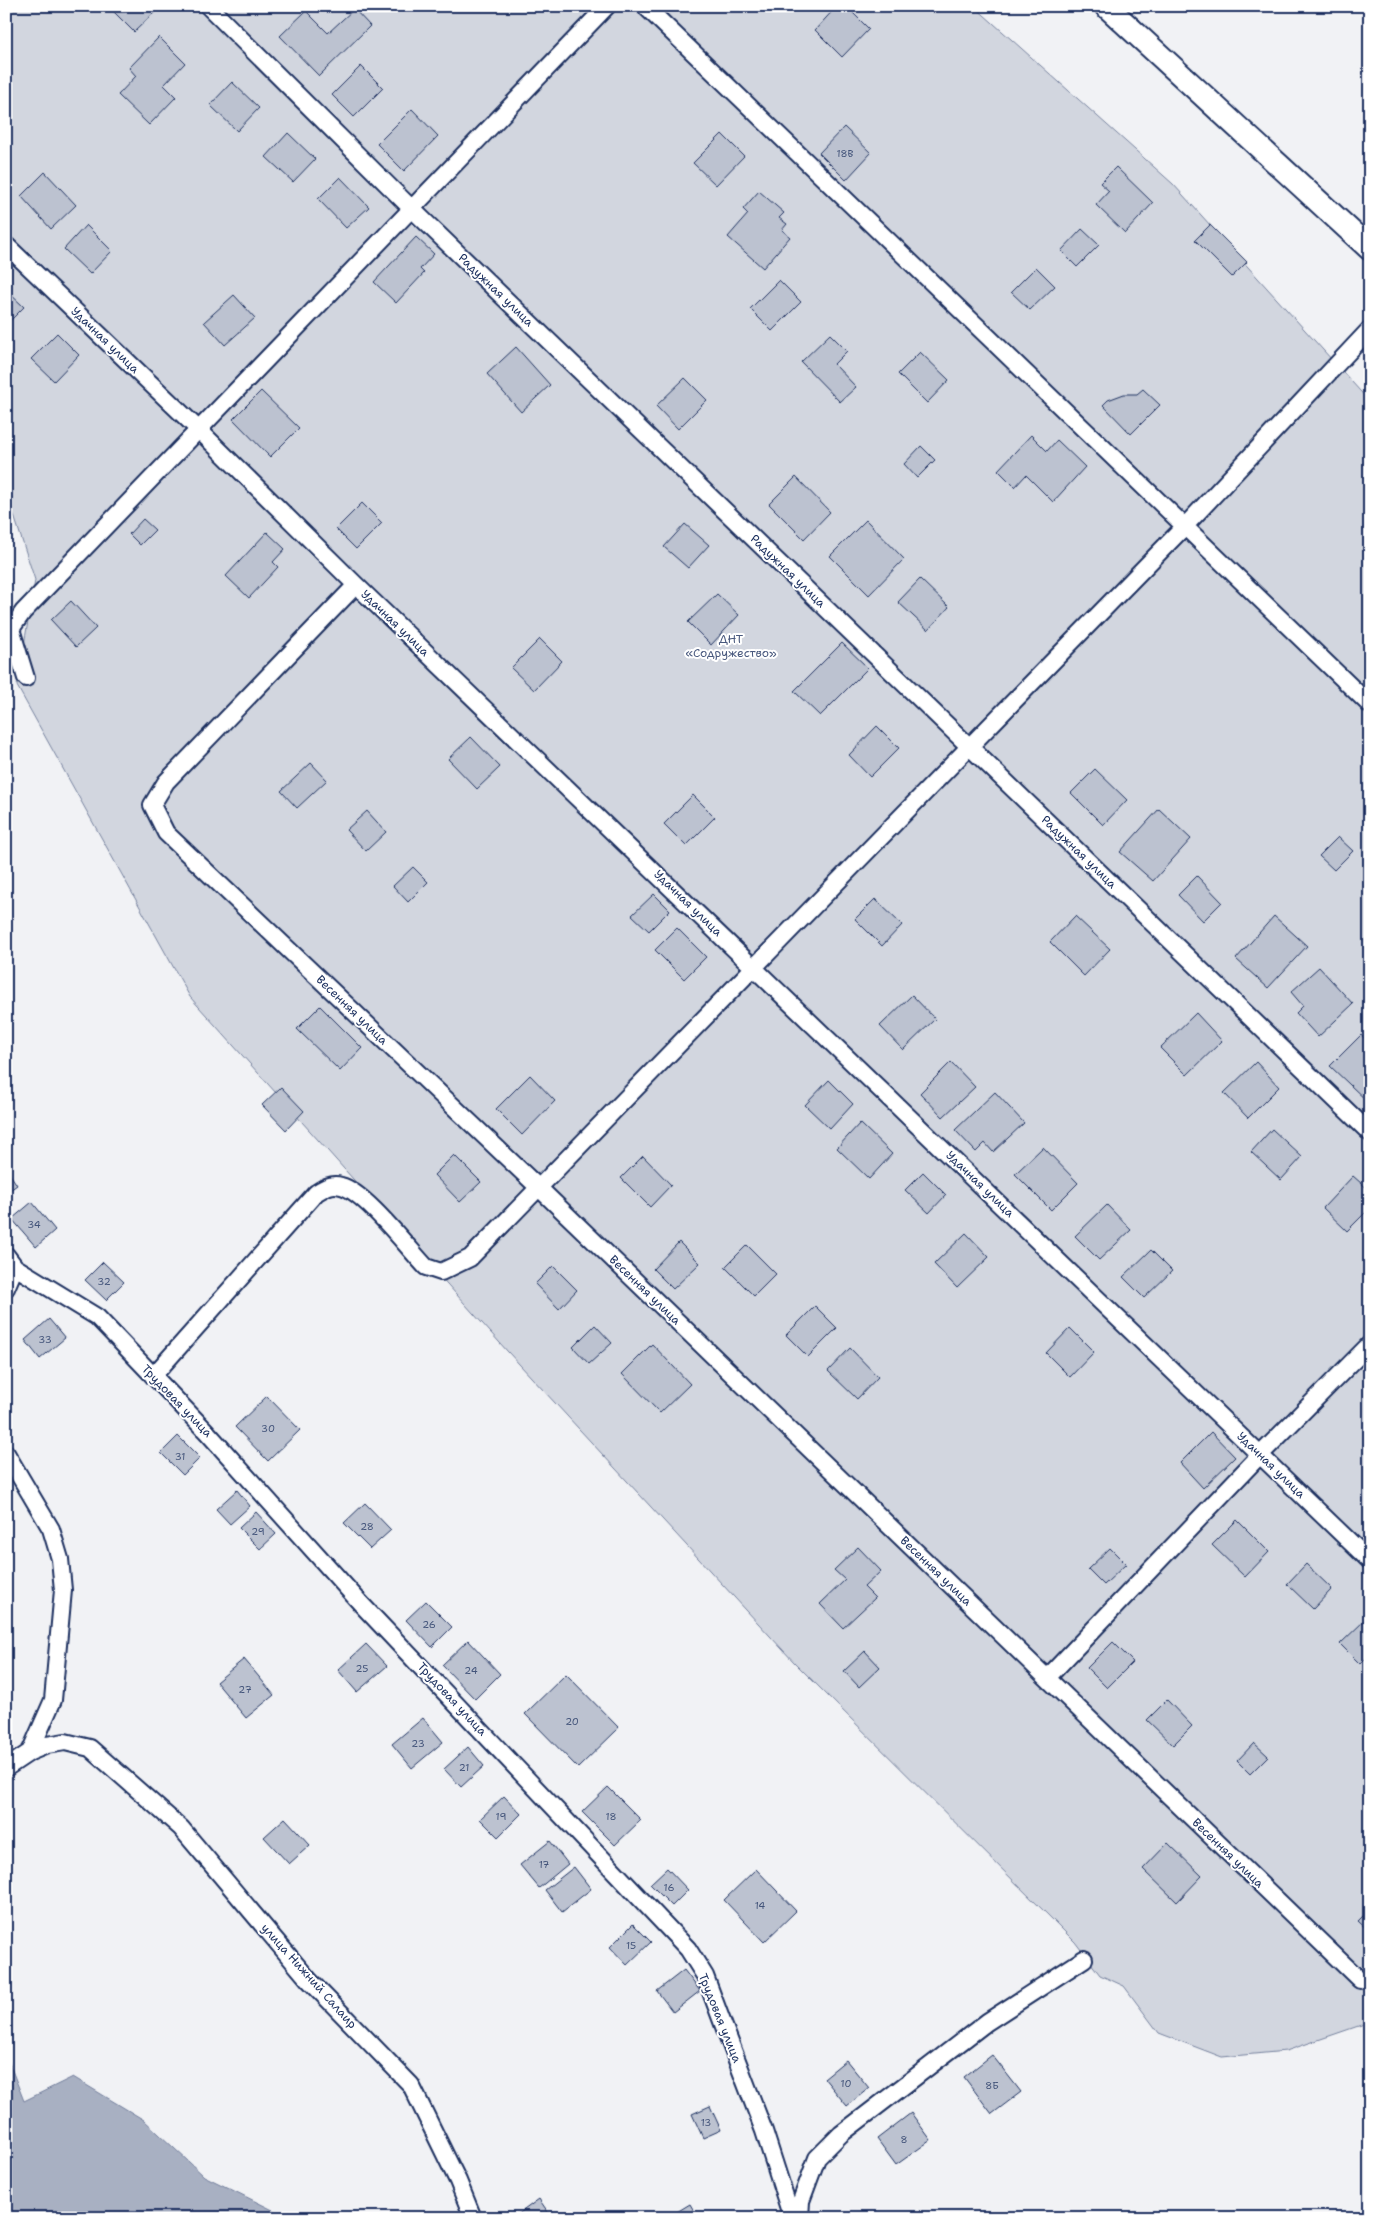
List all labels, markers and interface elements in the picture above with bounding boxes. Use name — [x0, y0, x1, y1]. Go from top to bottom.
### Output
house number: 18В — [837, 147, 854, 160]
street label: Радужная улица — [455, 250, 537, 330]
street label: Удачная улица — [67, 303, 143, 377]
street label: Радужная улица — [747, 531, 829, 611]
street label: Удачная улица — [357, 586, 433, 660]
park label: ДНТ «Содружество» — [685, 631, 777, 661]
street label: Радужная улица — [1038, 812, 1120, 892]
street label: Удачная улица — [650, 866, 726, 940]
street label: Весенняя улица — [313, 972, 392, 1049]
street label: Удачная улица — [942, 1147, 1018, 1221]
house number: 34 — [27, 1218, 41, 1231]
street label: Весенняя улица — [606, 1252, 685, 1329]
house number: 32 — [97, 1275, 111, 1288]
house number: 33 — [38, 1333, 52, 1346]
street label: Трудовая улица — [138, 1361, 216, 1441]
house number: 30 — [261, 1422, 275, 1435]
street label: Удачная улица — [1233, 1428, 1309, 1502]
house number: 31 — [175, 1450, 185, 1463]
house number: 28 — [360, 1520, 374, 1533]
house number: 29 — [251, 1525, 265, 1538]
street label: Весенняя улица — [897, 1533, 976, 1610]
house number: 26 — [422, 1618, 436, 1631]
street label: Трудовая улица — [414, 1659, 491, 1740]
house number: 25 — [356, 1662, 368, 1675]
house number: 24 — [464, 1664, 478, 1677]
house number: 27 — [238, 1683, 252, 1696]
house number: 20 — [565, 1715, 579, 1728]
house number: 23 — [411, 1737, 425, 1750]
house number: 21 — [459, 1761, 469, 1774]
house number: 19 — [496, 1810, 506, 1823]
house number: 18 — [605, 1810, 617, 1823]
street label: Весенняя улица — [1189, 1815, 1268, 1892]
house number: 17 — [539, 1858, 549, 1871]
house number: 16 — [664, 1881, 674, 1894]
house number: 14 — [755, 1899, 765, 1912]
street label: улица Нижний Салаир — [258, 1920, 361, 2032]
house number: 15 — [626, 1939, 636, 1952]
street label: Трудовая улица — [695, 1971, 745, 2066]
house number: 10 — [841, 2077, 851, 2090]
house number: 8Б — [985, 2079, 999, 2092]
house number: 13 — [701, 2116, 711, 2129]
house number: 8 — [901, 2133, 908, 2146]

